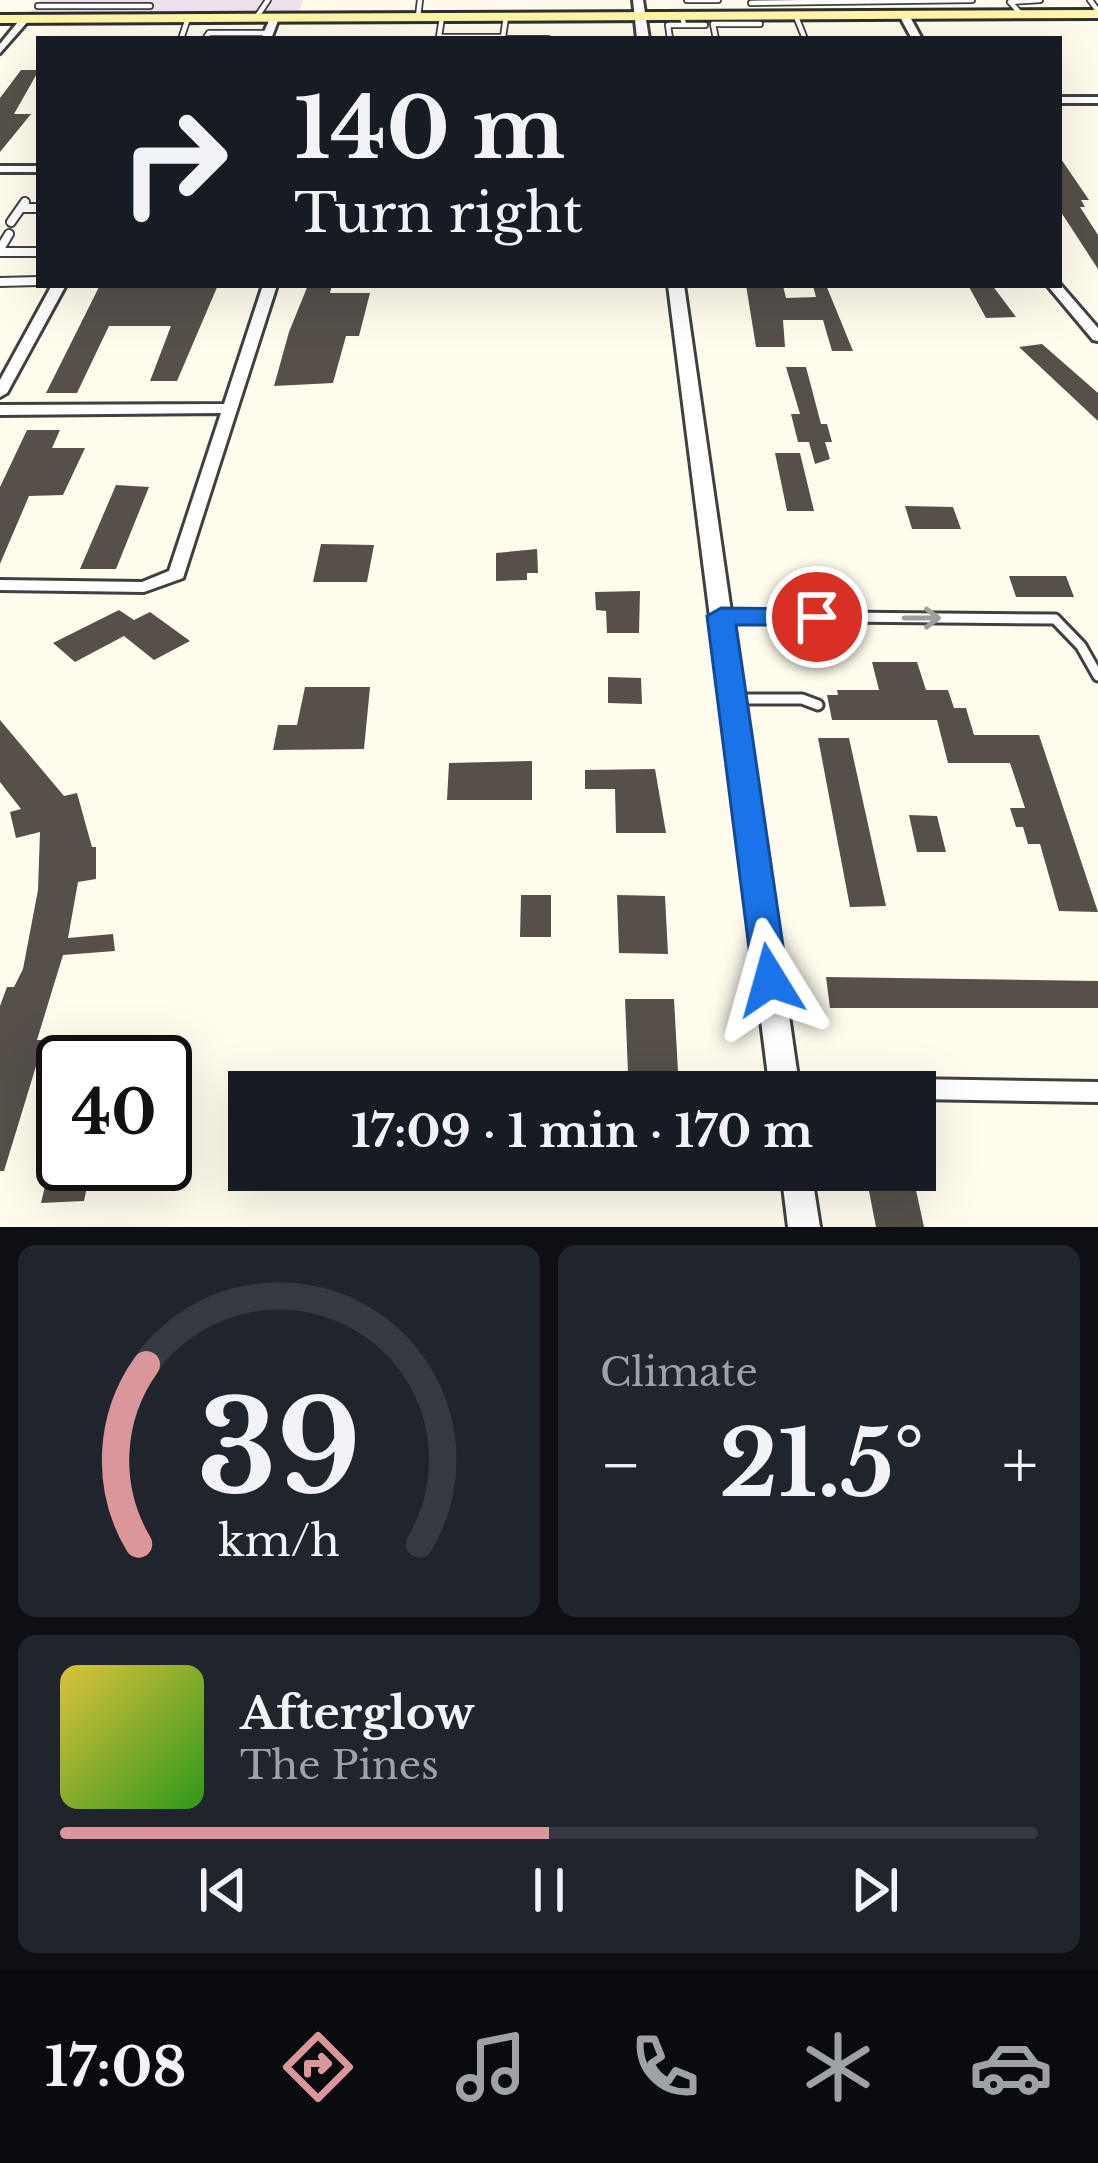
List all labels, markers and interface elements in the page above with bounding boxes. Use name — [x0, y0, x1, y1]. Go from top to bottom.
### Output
text: 140 m — [294, 77, 565, 181]
icon: right — [96, 84, 252, 240]
text: Turn right — [294, 180, 583, 247]
pin — [766, 566, 868, 668]
icon: arrive — [784, 584, 850, 650]
one-way arrow — [902, 606, 941, 629]
position arrow — [707, 917, 833, 1043]
speed limit sign: 40 — [36, 1035, 192, 1191]
text: 17:09 · 1 min · 170 m — [351, 1103, 813, 1159]
text: Climate — [600, 1348, 758, 1397]
text: 39 — [197, 1372, 361, 1527]
text: 21.5° — [719, 1409, 924, 1520]
text: − — [600, 1424, 642, 1506]
text: + — [1002, 1424, 1038, 1506]
text: km/h — [218, 1514, 340, 1568]
text: Afterglow — [240, 1685, 475, 1741]
text: The Pines — [240, 1741, 439, 1790]
icon: previous — [190, 1857, 256, 1923]
icon: pause — [516, 1857, 582, 1923]
icon: next — [842, 1857, 908, 1923]
icon: directions — [276, 2025, 360, 2109]
icon: music — [449, 2025, 533, 2109]
icon: phone — [623, 2025, 707, 2109]
icon: climate — [796, 2025, 880, 2109]
icon: car — [969, 2025, 1053, 2109]
text: 17:08 — [45, 2034, 186, 2101]

